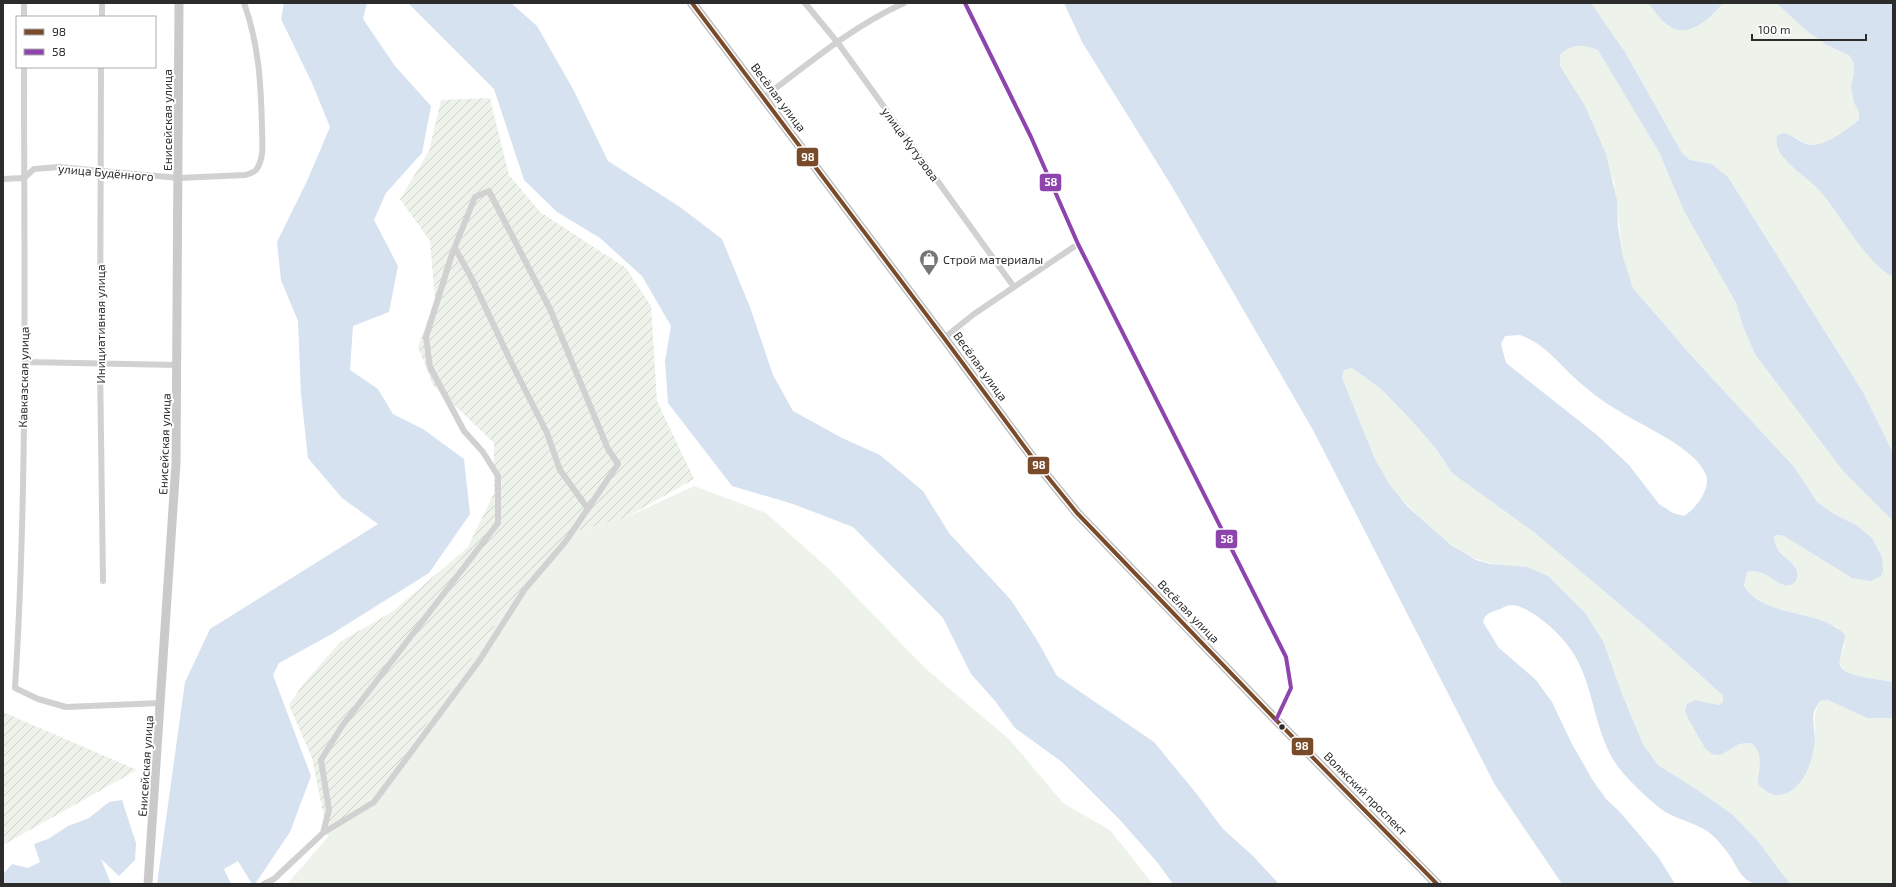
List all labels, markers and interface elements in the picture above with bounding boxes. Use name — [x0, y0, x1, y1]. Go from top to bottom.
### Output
legend — [16, 16, 156, 68]
scale bar — [1752, 16, 1866, 42]
text: 100 m — [1758, 22, 1790, 36]
text: 98 — [52, 24, 66, 38]
text: 58 — [52, 44, 66, 58]
street label: Весёлая улица — [748, 60, 809, 135]
street label: Енисейская улица — [160, 69, 175, 171]
street label: улица Кутузова — [879, 104, 943, 184]
line badge: 98 — [796, 147, 819, 167]
text: 98 — [801, 150, 815, 163]
street label: улица Будённого — [58, 161, 154, 184]
line badge: 58 — [1039, 173, 1062, 192]
text: 58 — [1045, 175, 1058, 188]
shop icon: Строй материалы — [918, 248, 940, 276]
place label: Строй материалы — [943, 252, 1043, 266]
street label: Инициативная улица — [93, 264, 108, 384]
street label: Кавказская улица — [15, 326, 32, 428]
street label: Весёлая улица — [950, 329, 1011, 404]
street label: Енисейская улица — [155, 393, 174, 495]
line badge: 98 — [1027, 456, 1050, 475]
text: 98 — [1032, 458, 1046, 471]
line badge: 58 — [1215, 529, 1238, 549]
text: 58 — [1221, 532, 1234, 545]
street label: Весёлая улица — [1155, 577, 1223, 646]
street label: Енисейская улица — [134, 715, 157, 817]
unlabelled marker — [1277, 722, 1287, 732]
line badge: 98 — [1291, 737, 1314, 756]
text: 98 — [1295, 739, 1309, 752]
street label: Волжский проспект — [1322, 749, 1411, 838]

